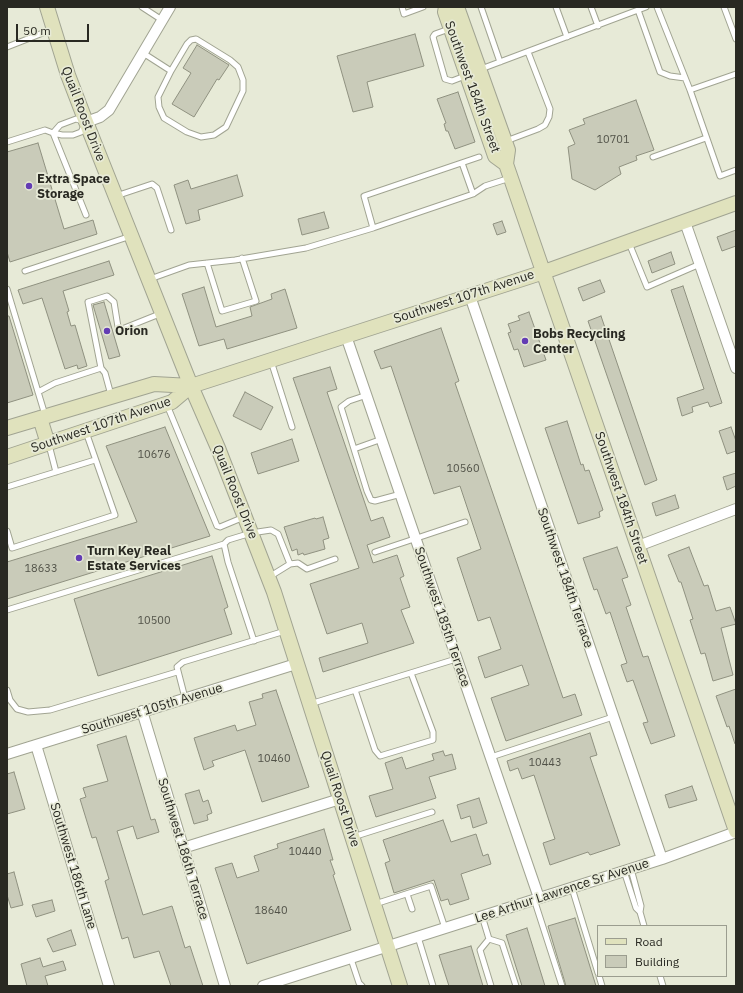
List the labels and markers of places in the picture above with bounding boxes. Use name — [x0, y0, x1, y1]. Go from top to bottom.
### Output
place label: Extra Space Storage — [37, 171, 110, 202]
marker: Extra Space Storage — [24, 181, 34, 191]
place label: Orion — [115, 323, 148, 339]
marker: Orion — [102, 326, 112, 336]
place label: Bobs Recycling Center — [533, 326, 625, 357]
marker: Bobs Recycling Center — [520, 336, 530, 346]
place label: Turn Key Real Estate Services — [87, 543, 181, 574]
marker: Turn Key Real Estate Services — [74, 553, 84, 563]

